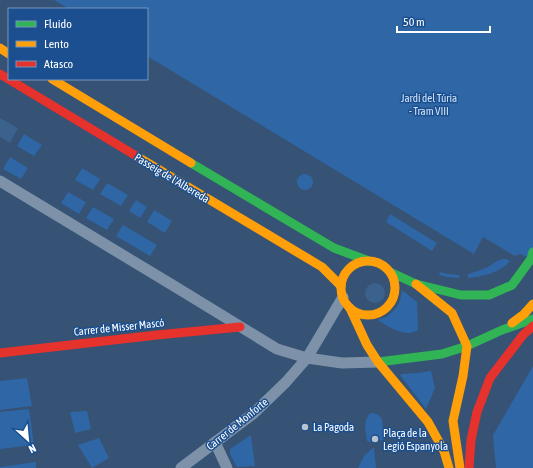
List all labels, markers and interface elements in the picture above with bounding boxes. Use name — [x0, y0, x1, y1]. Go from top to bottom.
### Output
legend — [8, 8, 148, 80]
scale bar — [397, 8, 490, 34]
text: 50 m — [403, 15, 425, 29]
text: Fluido — [44, 17, 72, 31]
text: Lento — [44, 37, 69, 51]
text: Atasco — [44, 57, 74, 71]
park label: Jardí del Túria - Tram VIII — [401, 92, 457, 117]
street label: Passeig de l'Albereda — [132, 151, 212, 205]
street label: Carrer de Misser Mascó — [73, 316, 165, 338]
street label: Carrer de Monforte — [204, 396, 270, 452]
north arrow — [8, 420, 48, 460]
place label: La Pagoda — [313, 421, 354, 433]
marker: La Pagoda — [300, 422, 310, 432]
place label: Plaça de la Legió Espanyola — [383, 427, 448, 452]
marker: Plaça de la Legió Espanyola — [370, 434, 380, 444]
text: N — [27, 442, 38, 456]

